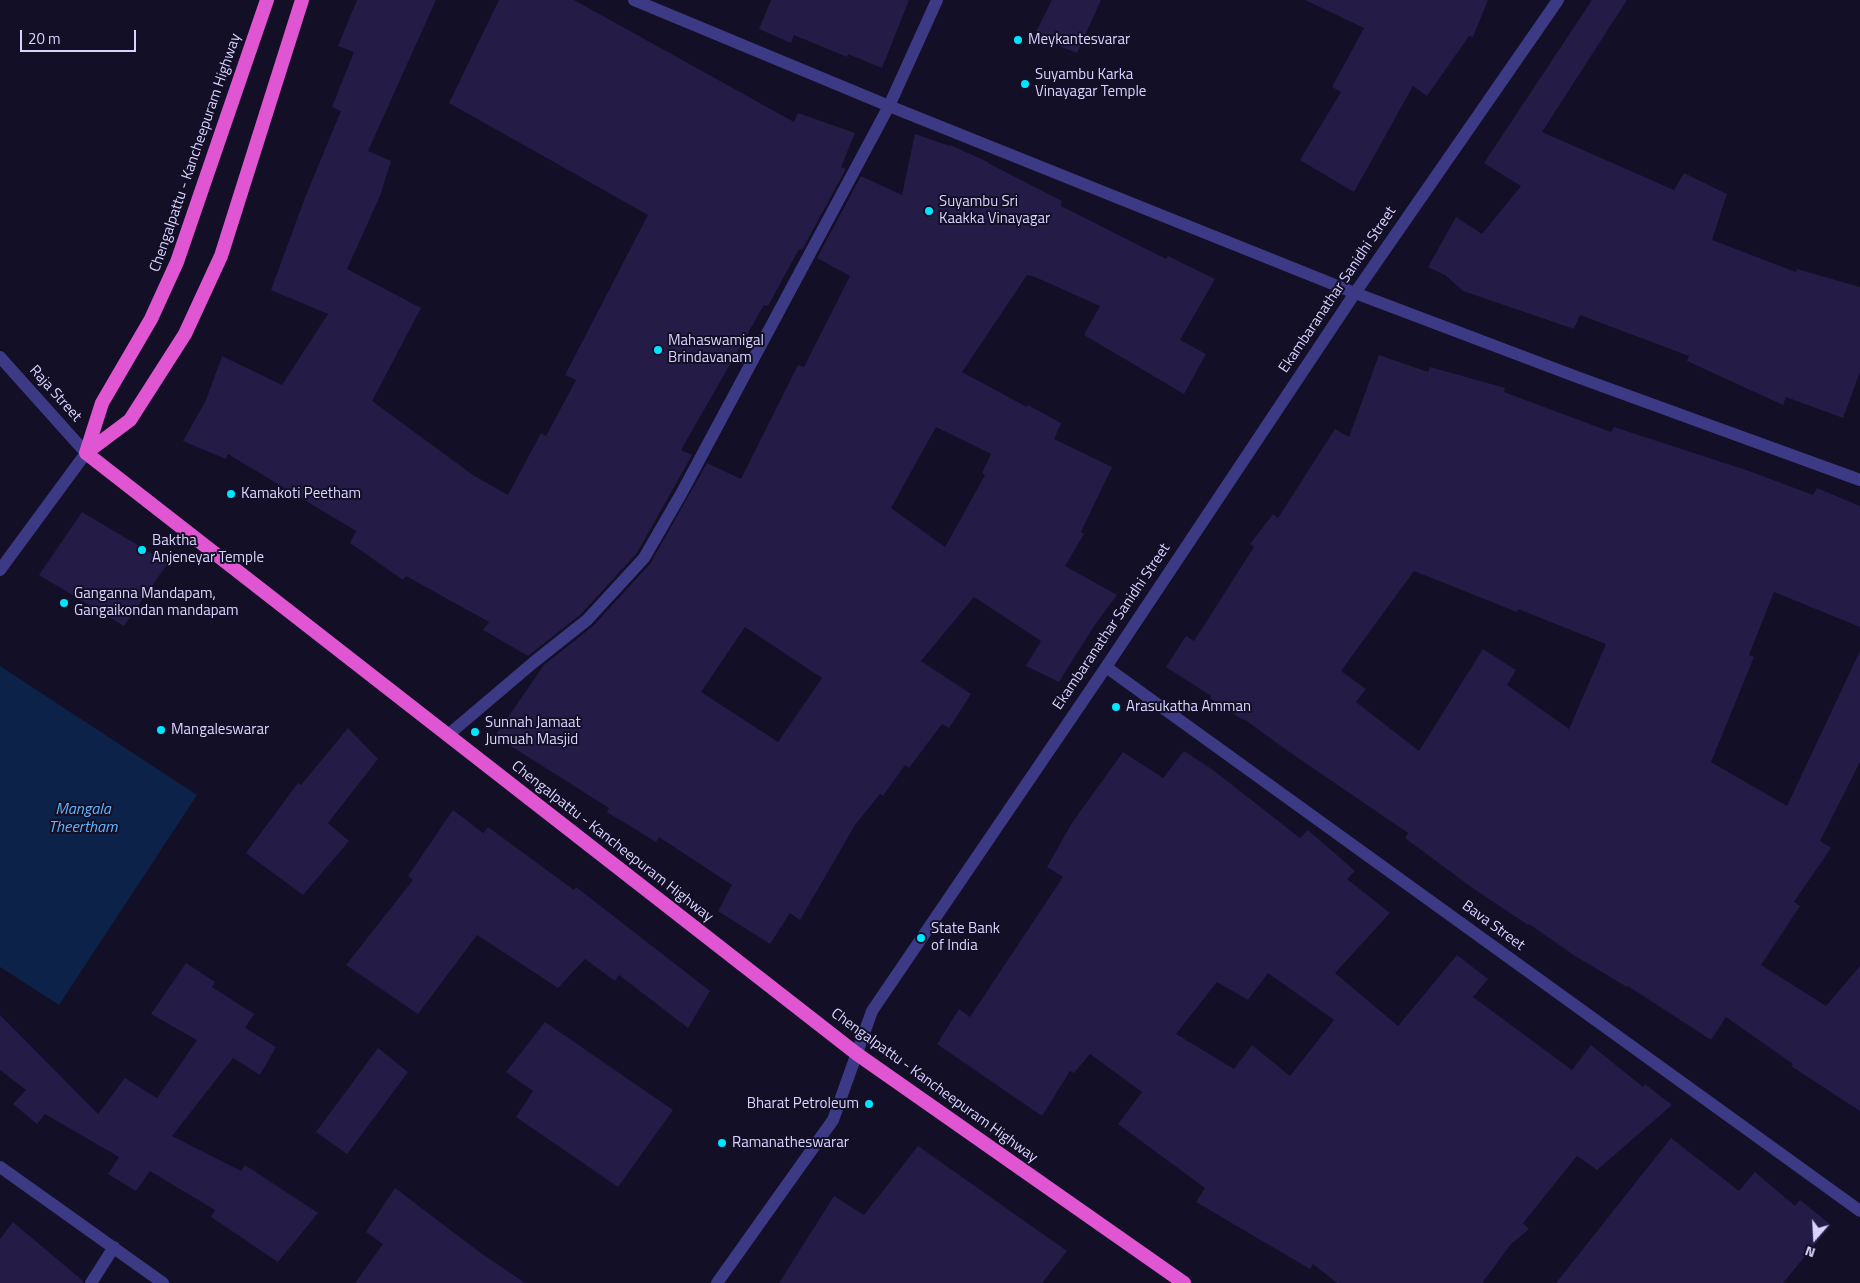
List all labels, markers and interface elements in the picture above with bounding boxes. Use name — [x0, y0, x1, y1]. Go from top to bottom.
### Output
scale bar — [22, 20, 139, 52]
text: 20 m — [28, 27, 61, 50]
street label: Chengalpattu - Kancheepuram Highway — [147, 31, 245, 275]
place label: Meykantesvarar — [1028, 31, 1130, 49]
marker: Meykantesvarar — [1012, 34, 1024, 46]
place label: Suyambu Karka Vinayagar Temple — [1035, 66, 1146, 101]
marker: Suyambu Karka Vinayagar Temple — [1019, 78, 1031, 90]
place label: Suyambu Sri Kaakka Vinayagar — [939, 193, 1050, 228]
street label: Ekambaranathar Sanidhi Street — [1276, 203, 1400, 377]
marker: Suyambu Sri Kaakka Vinayagar — [923, 205, 935, 217]
place label: Mahaswamigal Brindavanam — [668, 332, 764, 367]
marker: Mahaswamigal Brindavanam — [652, 344, 664, 356]
street label: Raja Street — [25, 362, 85, 426]
place label: Kamakoti Peetham — [241, 485, 361, 503]
marker: Kamakoti Peetham — [225, 488, 237, 500]
place label: Baktha Anjeneyar Temple — [152, 532, 264, 567]
street label: Ekambaranathar Sanidhi Street — [1050, 540, 1174, 714]
marker: Baktha Anjeneyar Temple — [136, 544, 148, 556]
place label: Ganganna Mandapam, Gangaikondan mandapam — [74, 585, 239, 620]
marker: Ganganna Mandapam, Gangaikondan mandapam — [58, 597, 70, 609]
place label: Arasukatha Amman — [1126, 698, 1251, 716]
marker: Arasukatha Amman — [1110, 701, 1122, 713]
place label: Sunnah Jamaat Jumuah Masjid — [485, 714, 581, 749]
place label: Mangaleswarar — [171, 721, 269, 739]
marker: Mangaleswarar — [155, 724, 167, 736]
marker: Sunnah Jamaat Jumuah Masjid — [469, 726, 481, 738]
street label: Chengalpattu - Kancheepuram Highway — [508, 758, 716, 926]
water label: Mangala Theertham — [49, 800, 117, 838]
street label: Bava Street — [1458, 897, 1528, 955]
place label: State Bank of India — [931, 920, 1000, 955]
marker: State Bank of India — [915, 932, 927, 944]
street label: Chengalpattu - Kancheepuram Highway — [827, 1005, 1041, 1167]
place label: Bharat Petroleum — [747, 1095, 859, 1113]
marker: Bharat Petroleum — [863, 1098, 875, 1110]
place label: Ramanatheswarar — [732, 1134, 849, 1152]
marker: Ramanatheswarar — [716, 1137, 728, 1149]
north arrow — [1790, 1213, 1840, 1263]
text: N — [1802, 1241, 1818, 1264]

